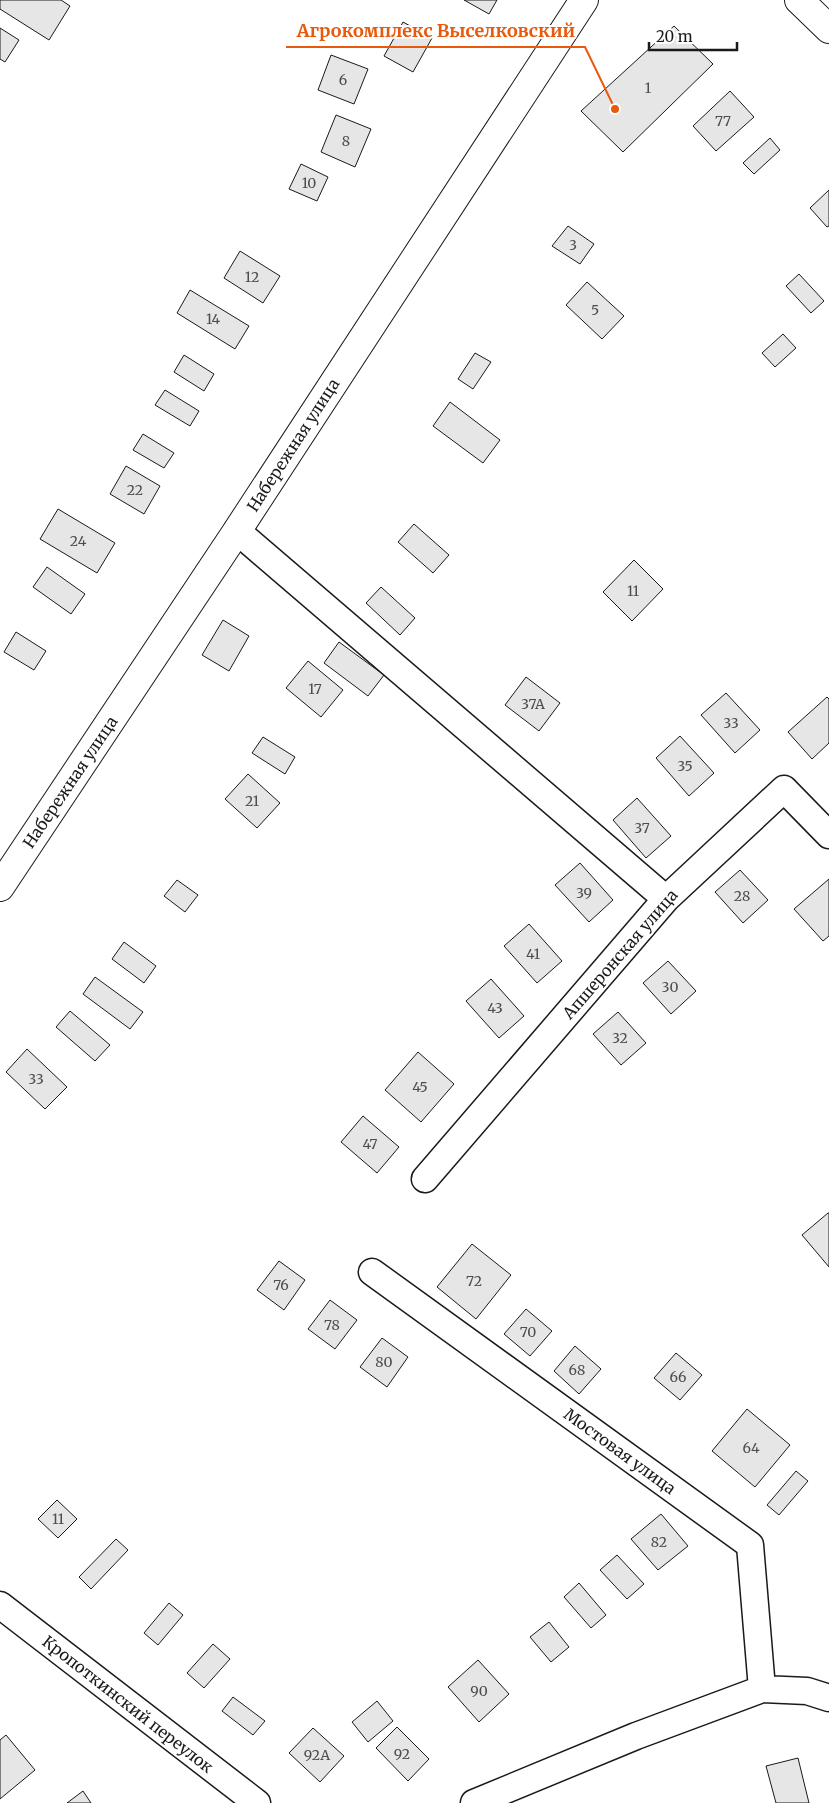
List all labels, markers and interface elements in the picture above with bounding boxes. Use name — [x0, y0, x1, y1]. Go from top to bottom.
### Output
callout: Агрокомплекс Выселковский — [286, 14, 585, 47]
text: Агрокомплекс Выселковский — [296, 19, 576, 42]
scale bar — [649, 20, 736, 52]
text: 20 m — [656, 27, 693, 46]
house number: 6 — [339, 71, 347, 89]
house number: 1 — [645, 79, 651, 97]
house number: 77 — [715, 112, 731, 130]
house number: 8 — [342, 132, 350, 150]
house number: 10 — [302, 174, 316, 192]
house number: 3 — [569, 236, 577, 254]
house number: 12 — [245, 268, 259, 286]
house number: 5 — [591, 301, 599, 319]
house number: 14 — [206, 310, 220, 328]
street label: Набережная улица — [242, 374, 344, 515]
house number: 22 — [127, 481, 143, 499]
house number: 24 — [70, 532, 87, 550]
house number: 11 — [627, 582, 639, 600]
house number: 17 — [308, 680, 322, 698]
house number: 37А — [521, 695, 545, 713]
street label: Набережная улица — [18, 712, 122, 852]
house number: 33 — [723, 714, 739, 732]
house number: 35 — [677, 757, 693, 775]
house number: 21 — [245, 792, 259, 810]
house number: 37 — [634, 819, 650, 837]
house number: 39 — [576, 884, 592, 902]
street label: Апшеронская улица — [558, 885, 682, 1024]
house number: 28 — [734, 887, 750, 905]
house number: 41 — [526, 945, 540, 963]
house number: 30 — [662, 978, 678, 996]
house number: 43 — [487, 999, 503, 1017]
house number: 32 — [612, 1029, 628, 1047]
house number: 33 — [28, 1070, 44, 1088]
house number: 45 — [412, 1078, 428, 1096]
house number: 47 — [362, 1135, 378, 1153]
house number: 72 — [466, 1272, 482, 1290]
house number: 76 — [273, 1276, 289, 1294]
house number: 78 — [324, 1316, 340, 1334]
house number: 70 — [520, 1323, 536, 1341]
house number: 80 — [375, 1353, 393, 1371]
house number: 68 — [569, 1361, 585, 1379]
house number: 66 — [670, 1368, 686, 1386]
street label: Мостовая улица — [560, 1404, 680, 1499]
house number: 64 — [742, 1439, 760, 1457]
house number: 11 — [52, 1510, 64, 1528]
house number: 82 — [651, 1533, 667, 1551]
street label: Кропоткинский переулок — [39, 1631, 217, 1777]
house number: 90 — [470, 1682, 488, 1700]
house number: 92 — [394, 1745, 410, 1763]
house number: 92А — [304, 1746, 330, 1764]

